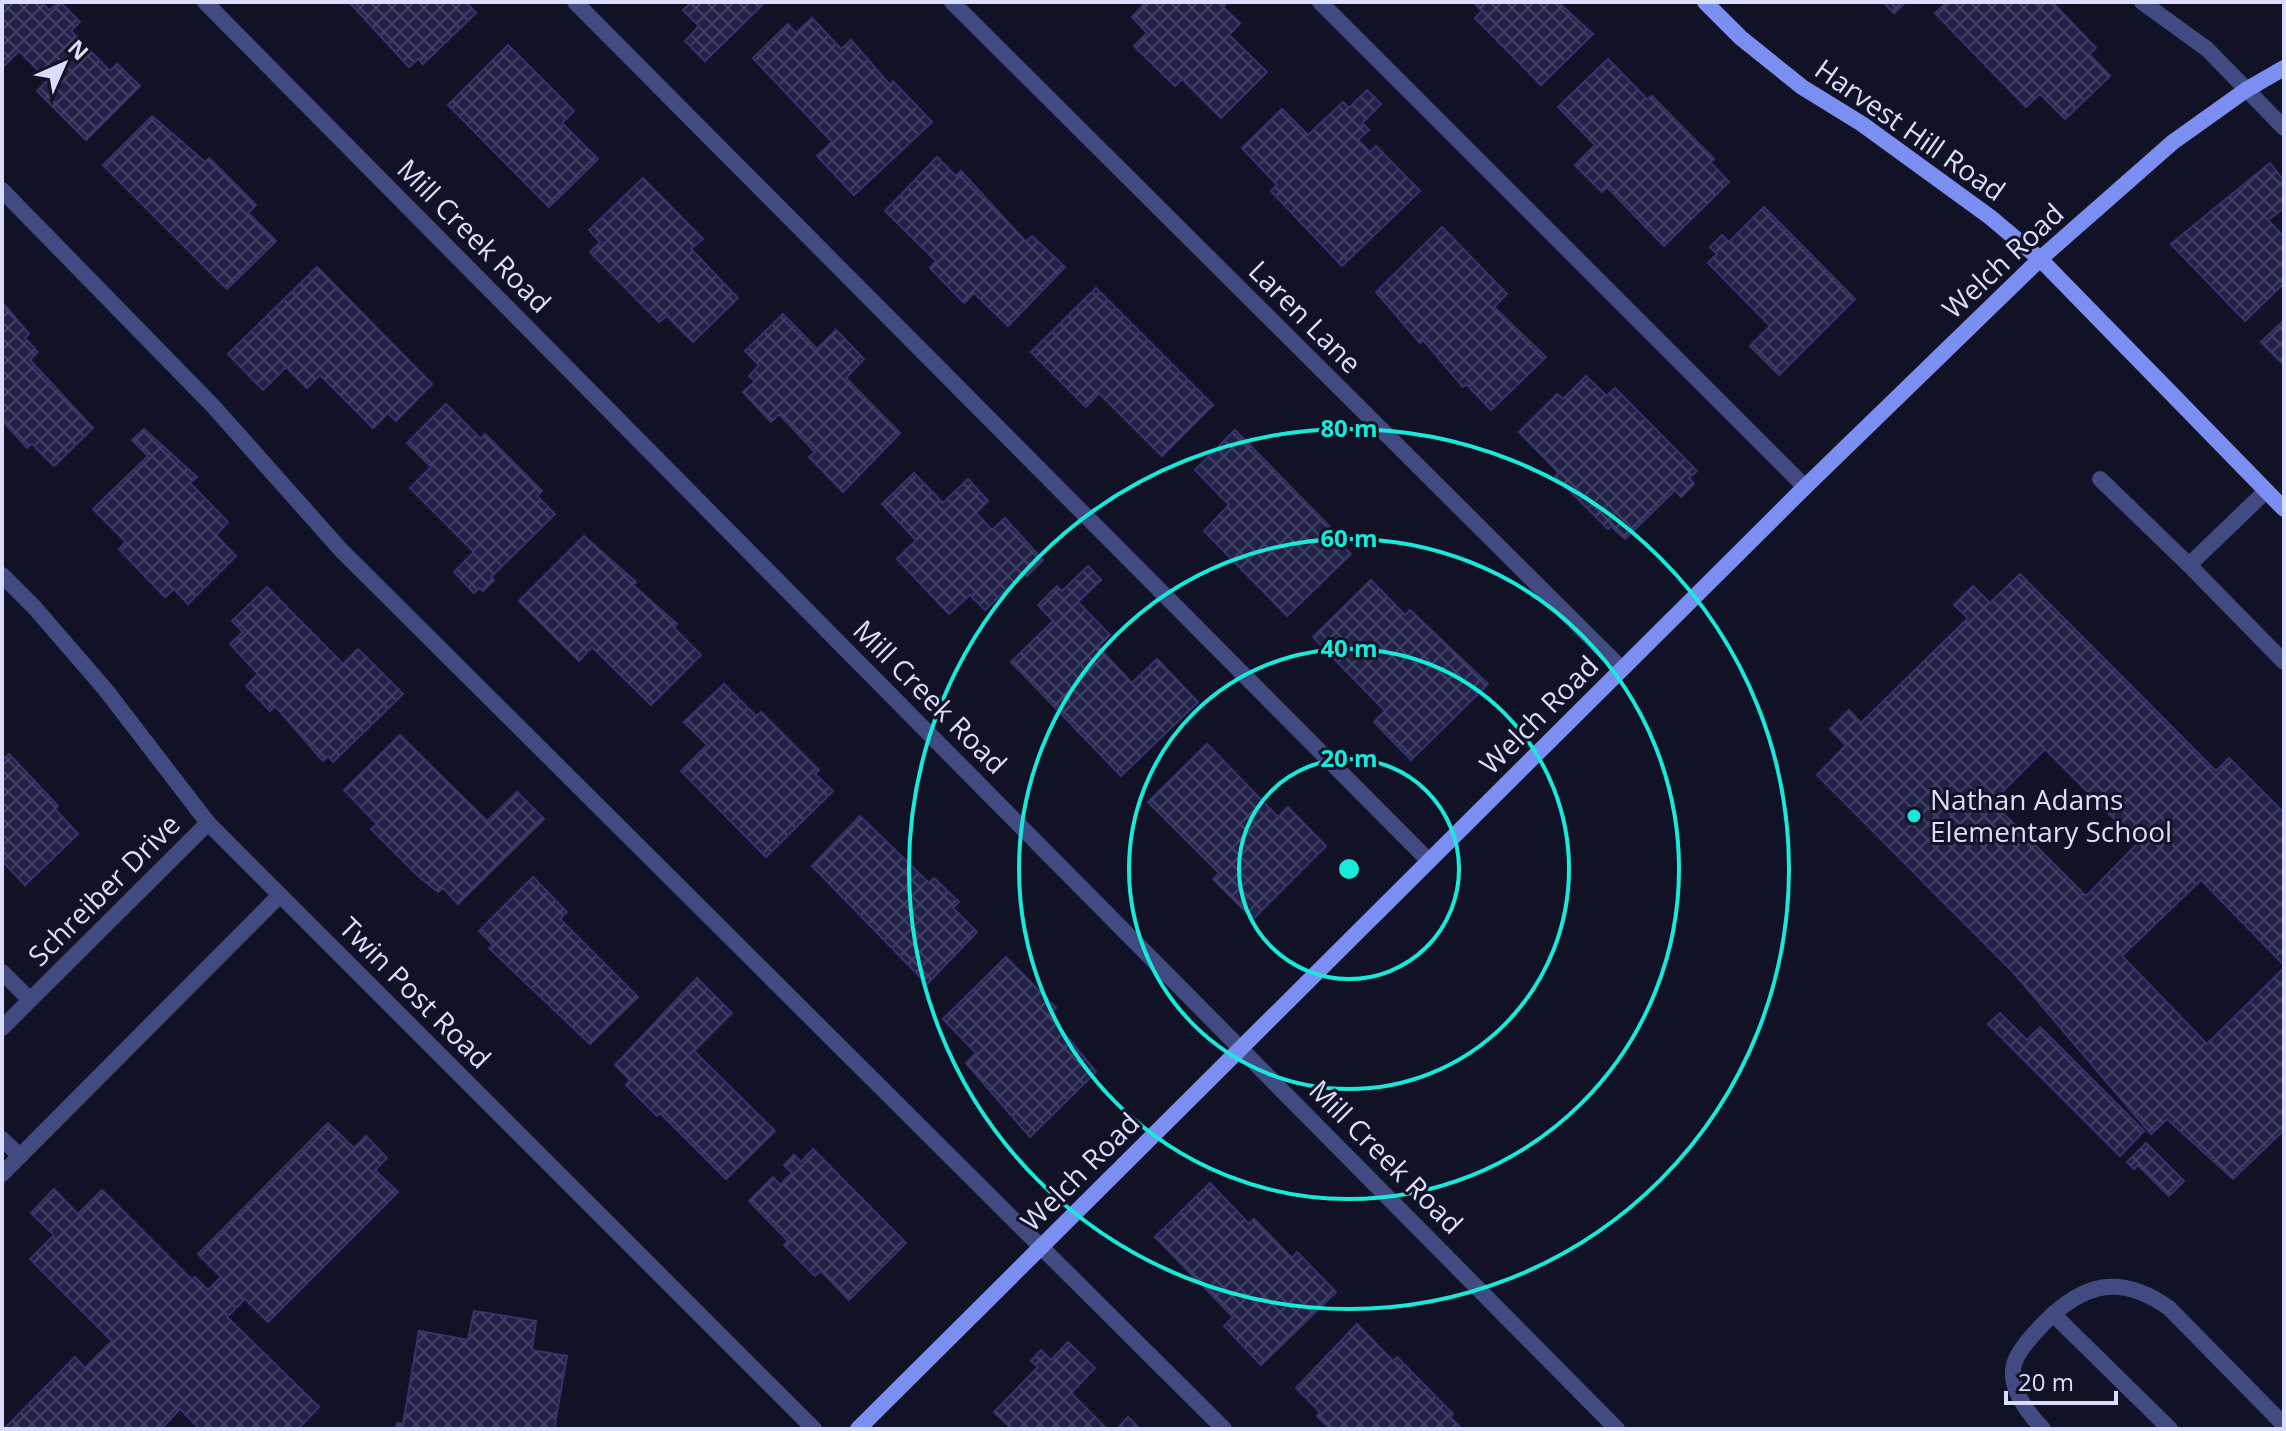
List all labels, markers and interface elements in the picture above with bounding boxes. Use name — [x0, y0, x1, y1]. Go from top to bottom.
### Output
north arrow — [24, 24, 104, 104]
text: N — [62, 32, 96, 66]
street label: Harvest Hill Road — [1808, 49, 2013, 209]
street label: Mill Creek Road — [390, 150, 560, 320]
street label: Welch Road — [1933, 194, 2071, 326]
street label: Laren Lane — [1241, 252, 1370, 381]
text: 80 m — [1320, 411, 1378, 444]
text: 60 m — [1320, 521, 1378, 554]
street label: Mill Creek Road — [846, 611, 1016, 781]
text: 40 m — [1320, 631, 1378, 664]
street label: Welch Road — [1471, 647, 1606, 782]
text: 20 m — [1320, 741, 1378, 774]
place label: Nathan Adams Elementary School — [1930, 780, 2172, 850]
street label: Schreiber Drive — [19, 805, 188, 974]
marker: Nathan Adams Elementary School — [1905, 807, 1923, 825]
centre of rings — [1335, 855, 1363, 883]
street label: Twin Post Road — [332, 908, 500, 1076]
street label: Mill Creek Road — [1302, 1071, 1472, 1241]
street label: Welch Road — [1012, 1104, 1147, 1239]
scale bar — [2006, 1355, 2116, 1405]
text: 20 m — [2018, 1365, 2074, 1398]

